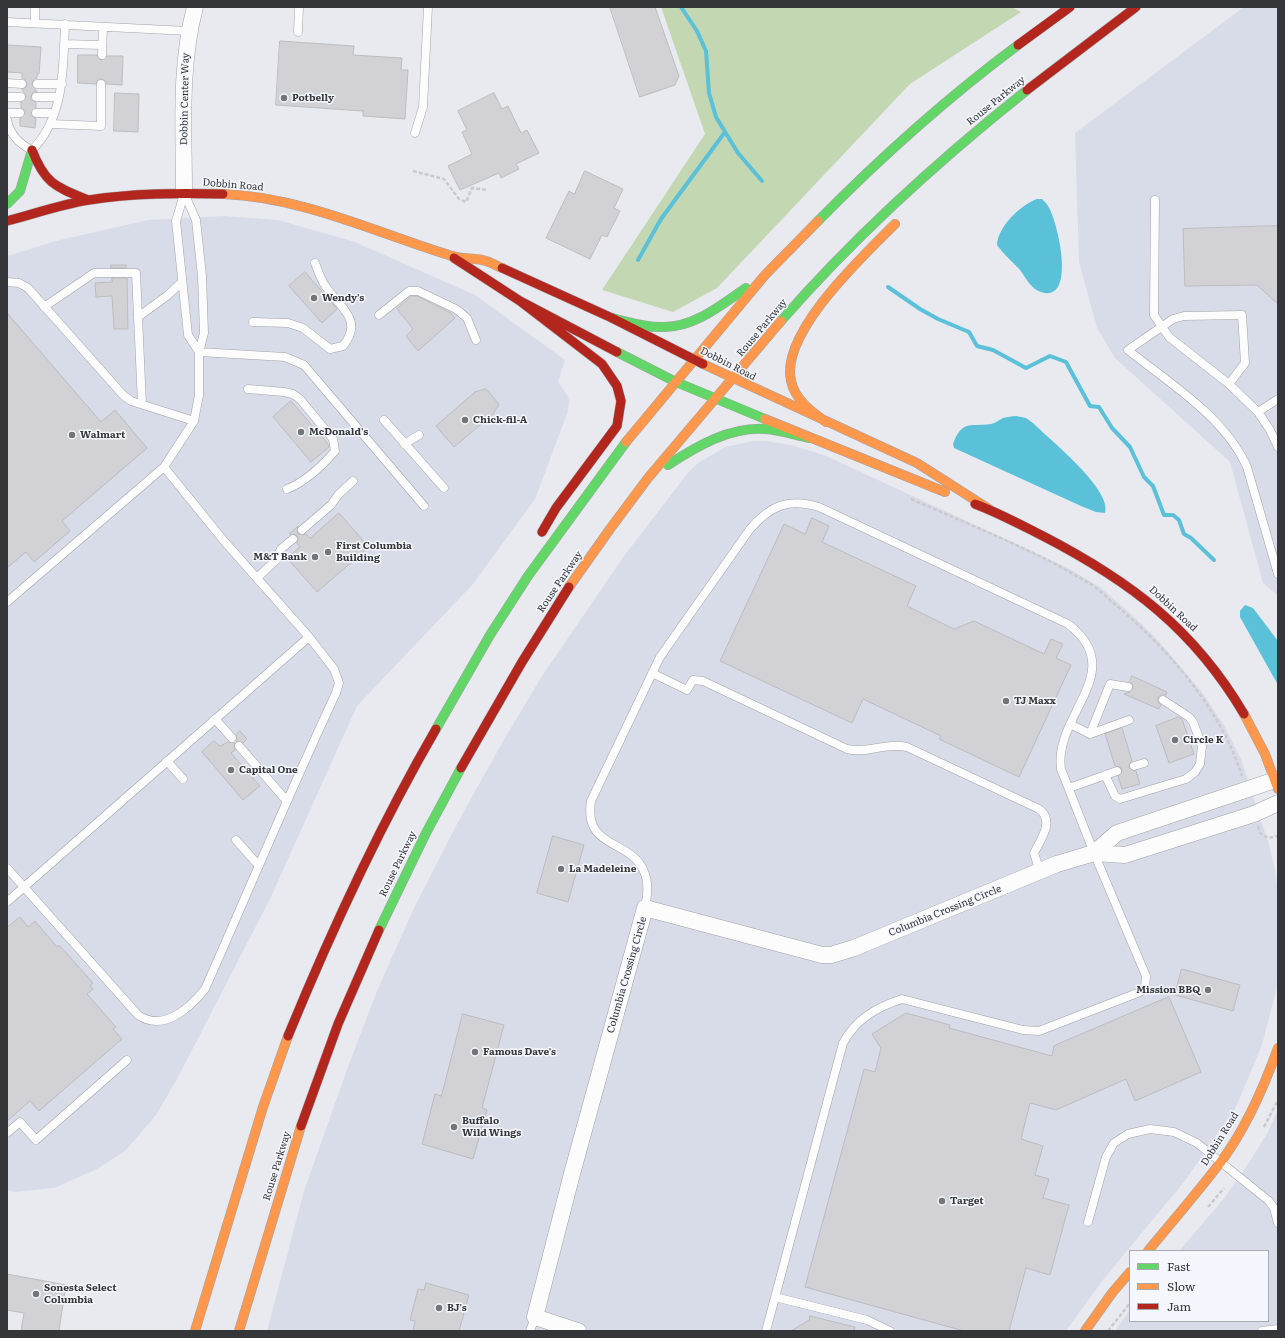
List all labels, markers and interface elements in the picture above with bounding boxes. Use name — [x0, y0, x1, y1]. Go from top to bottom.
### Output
street label: Dobbin Center Way — [178, 53, 192, 145]
street label: Rouse Parkway — [964, 74, 1028, 128]
place label: Potbelly — [292, 92, 334, 104]
marker: Potbelly — [279, 93, 289, 103]
street label: Dobbin Road — [202, 176, 264, 194]
place label: Wendy's — [322, 292, 364, 304]
marker: Wendy's — [309, 293, 319, 303]
street label: Rouse Parkway — [734, 297, 790, 359]
street label: Dobbin Road — [698, 345, 758, 383]
place label: Chick-fil-A — [473, 414, 527, 426]
marker: Chick-fil-A — [460, 415, 470, 425]
place label: McDonald's — [309, 426, 368, 438]
marker: McDonald's — [296, 427, 306, 437]
place label: Walmart — [80, 429, 125, 441]
marker: Walmart — [67, 430, 77, 440]
place label: First Columbia Building — [336, 540, 412, 564]
marker: First Columbia Building — [323, 547, 333, 557]
street label: Rouse Parkway — [535, 549, 585, 615]
place label: M&T Bank — [253, 551, 307, 563]
marker: M&T Bank — [310, 552, 320, 562]
street label: Dobbin Road — [1147, 584, 1199, 634]
place label: TJ Maxx — [1014, 695, 1056, 707]
marker: TJ Maxx — [1001, 696, 1011, 706]
place label: Circle K — [1183, 734, 1224, 746]
marker: Circle K — [1170, 735, 1180, 745]
place label: Capital One — [239, 764, 298, 776]
marker: Capital One — [226, 765, 236, 775]
street label: Rouse Parkway — [377, 829, 419, 899]
place label: La Madeleine — [569, 863, 636, 875]
marker: La Madeleine — [556, 864, 566, 874]
street label: Columbia Crossing Circle — [887, 883, 1003, 939]
street label: Columbia Crossing Circle — [605, 915, 649, 1035]
place label: Mission BBQ — [1136, 984, 1200, 996]
marker: Mission BBQ — [1203, 985, 1213, 995]
place label: Famous Dave's — [483, 1046, 556, 1058]
marker: Famous Dave's — [470, 1047, 480, 1057]
street label: Dobbin Road — [1199, 1110, 1241, 1168]
place label: Buffalo Wild Wings — [462, 1115, 521, 1138]
marker: Buffalo Wild Wings — [449, 1122, 459, 1132]
street label: Rouse Parkway — [261, 1130, 293, 1202]
place label: Target — [950, 1195, 984, 1207]
marker: Target — [937, 1196, 947, 1206]
legend — [1129, 1250, 1269, 1322]
text: Fast — [1167, 1257, 1190, 1275]
text: Slow — [1167, 1277, 1195, 1295]
place label: Sonesta Select Columbia — [44, 1282, 117, 1306]
marker: Sonesta Select Columbia — [31, 1289, 41, 1299]
text: Jam — [1167, 1297, 1191, 1315]
place label: BJ's — [447, 1302, 467, 1314]
marker: BJ's — [434, 1303, 444, 1313]

